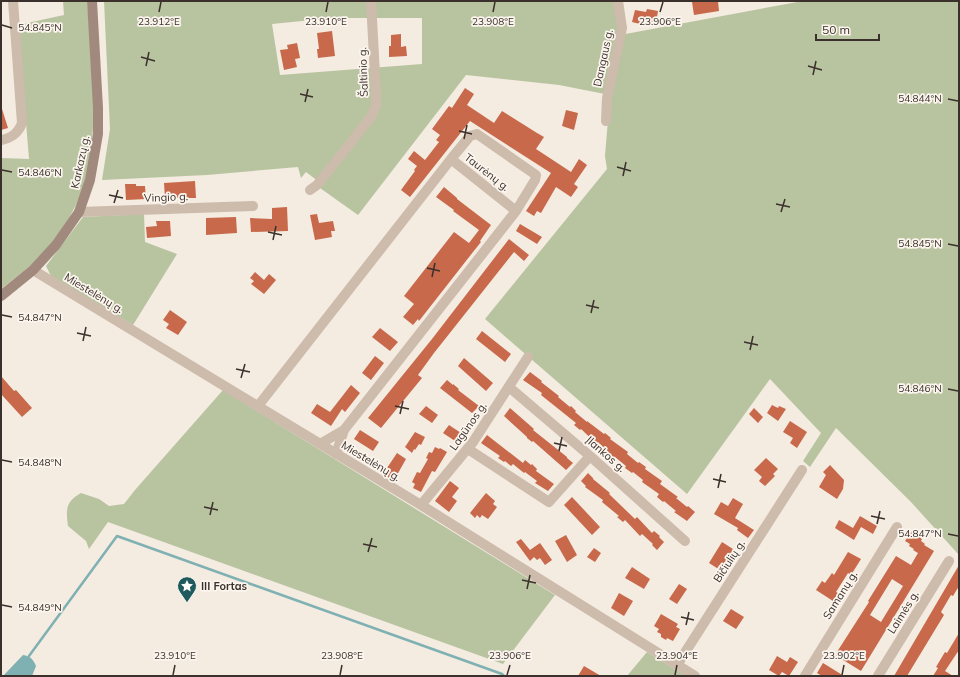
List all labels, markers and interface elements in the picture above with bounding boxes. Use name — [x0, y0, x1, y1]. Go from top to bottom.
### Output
text: 23.912°E — [138, 15, 180, 28]
text: 23.910°E — [305, 15, 347, 28]
text: 23.908°E — [472, 15, 514, 28]
text: 23.906°E — [639, 15, 681, 28]
scale bar — [816, 16, 879, 42]
text: 54.845°N — [18, 21, 62, 34]
text: 50 m — [822, 22, 850, 37]
street label: Dangaus g. — [590, 28, 616, 88]
street label: Šaltinio g. — [355, 47, 371, 97]
text: 54.844°N — [898, 92, 942, 105]
street label: Karkazų g. — [68, 134, 92, 190]
street label: Taurėnų g. — [462, 150, 512, 194]
text: 54.846°N — [18, 166, 62, 179]
street label: Vingio g. — [144, 189, 188, 205]
text: 54.845°N — [898, 237, 942, 250]
street label: Miestelėnų g. — [62, 270, 126, 316]
text: 54.847°N — [18, 311, 62, 324]
text: 54.846°N — [898, 382, 942, 395]
street label: Lagūnos g. — [446, 399, 490, 453]
street label: Įlankos g. — [583, 433, 629, 475]
street label: Miestelėnų g. — [339, 438, 403, 484]
text: 54.848°N — [18, 456, 62, 469]
text: 54.847°N — [898, 527, 942, 540]
street label: Bičiulių g. — [710, 537, 748, 585]
street label: Samanų g. — [820, 568, 860, 622]
place icon: III Fortas — [176, 575, 198, 603]
place label: III Fortas — [201, 579, 248, 593]
street label: Laimės g. — [884, 588, 922, 636]
text: 54.849°N — [18, 601, 62, 614]
text: 23.910°E — [154, 649, 196, 662]
text: 23.908°E — [321, 649, 363, 662]
text: 23.906°E — [489, 649, 531, 662]
text: 23.904°E — [656, 649, 698, 662]
text: 23.902°E — [823, 649, 865, 662]

